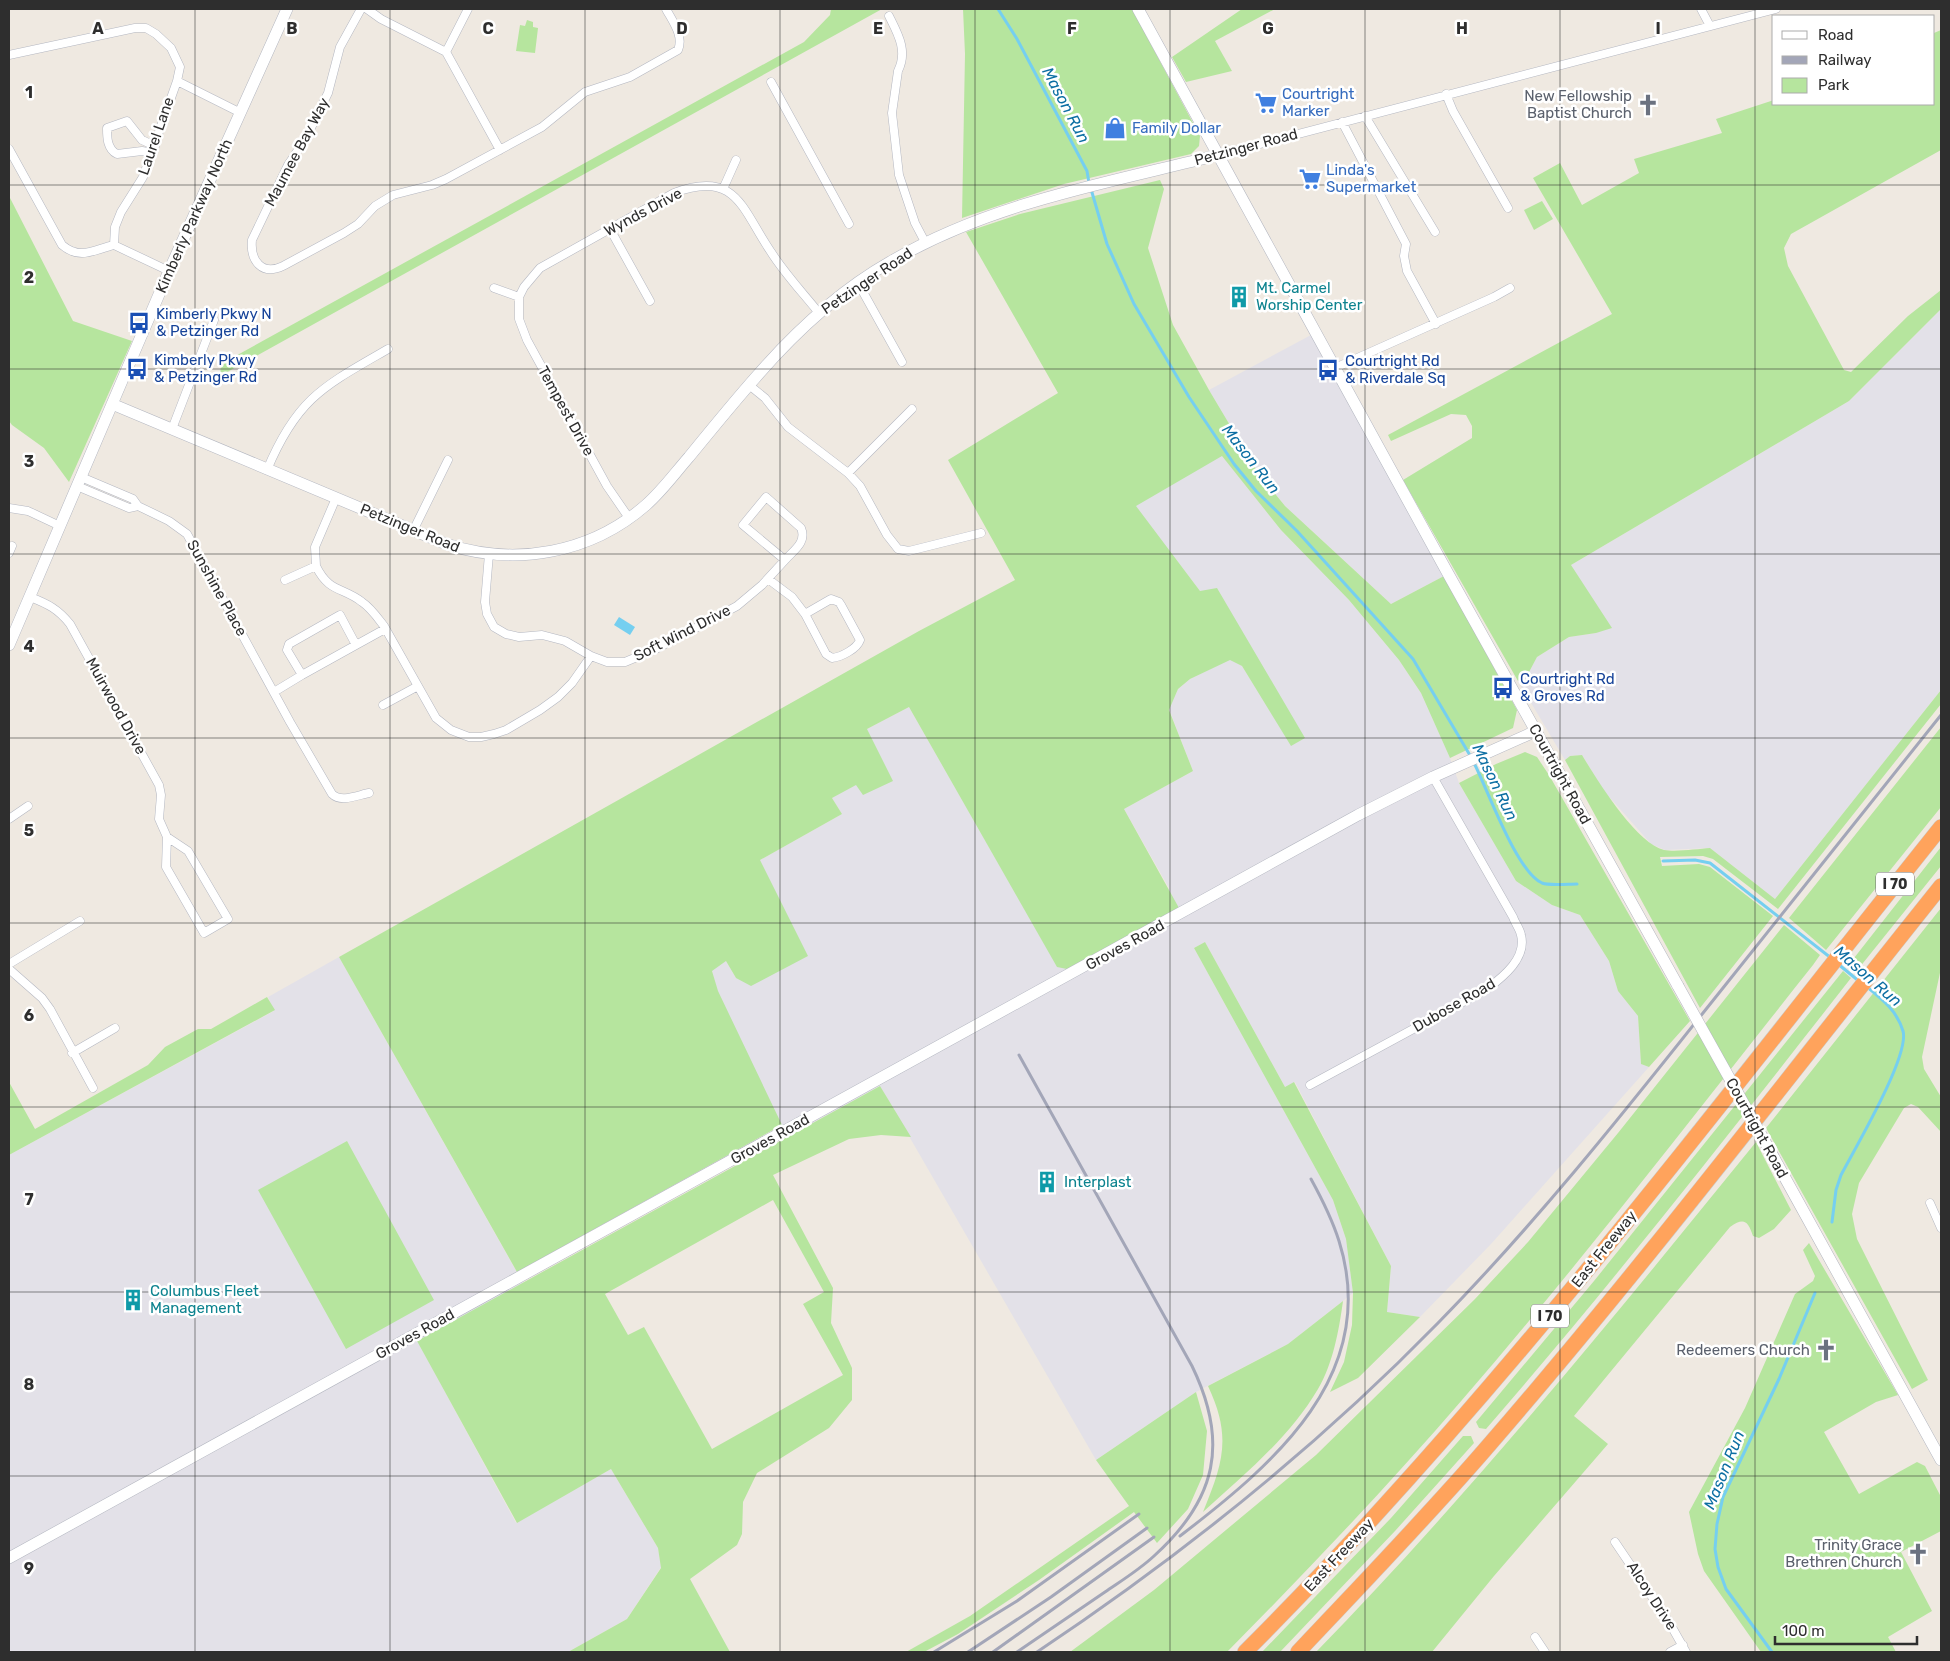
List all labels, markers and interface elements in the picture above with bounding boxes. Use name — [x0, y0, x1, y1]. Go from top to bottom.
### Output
legend — [1772, 15, 1935, 105]
text: A — [92, 19, 104, 38]
text: B — [286, 19, 298, 38]
text: C — [482, 19, 494, 38]
text: D — [676, 19, 688, 38]
text: E — [873, 19, 883, 38]
text: F — [1067, 19, 1077, 38]
text: G — [1262, 19, 1274, 38]
text: H — [1456, 19, 1468, 38]
text: I — [1655, 19, 1661, 38]
text: Road — [1818, 26, 1854, 44]
text: Railway — [1818, 51, 1872, 69]
water label: Mason Run — [1038, 64, 1094, 146]
text: Park — [1818, 76, 1849, 94]
text: 1 — [25, 83, 33, 102]
place label: Courtright Marker — [1282, 85, 1355, 120]
place label: New Fellowship Baptist Church — [1524, 87, 1632, 122]
supermarket icon: Courtright Marker — [1253, 90, 1279, 116]
church icon: New Fellowship Baptist Church — [1635, 92, 1661, 118]
street label: Laurel Lane — [134, 95, 178, 177]
street label: Maumee Bay Way — [261, 95, 333, 209]
shop icon: Family Dollar — [1102, 115, 1128, 141]
place label: Family Dollar — [1132, 119, 1221, 137]
street label: Petzinger Road — [1192, 125, 1300, 169]
street label: Kimberly Parkway North — [152, 136, 236, 296]
place label: Linda's Supermarket — [1326, 161, 1416, 196]
supermarket icon: Linda's Supermarket — [1297, 166, 1323, 192]
street label: Wynds Drive — [601, 184, 685, 240]
street label: Petzinger Road — [818, 244, 916, 318]
text: 2 — [24, 268, 34, 287]
place label: Mt. Carmel Worship Center — [1256, 279, 1363, 314]
building icon: Mt. Carmel Worship Center — [1226, 284, 1252, 310]
place label: Kimberly Pkwy N & Petzinger Rd — [156, 305, 272, 340]
bus stop icon: Kimberly Pkwy N & Petzinger Rd — [126, 310, 152, 336]
place label: Kimberly Pkwy & Petzinger Rd — [154, 351, 257, 386]
place label: Courtright Rd & Riverdale Sq — [1345, 352, 1446, 387]
bus stop icon: Kimberly Pkwy & Petzinger Rd — [124, 356, 150, 382]
bus stop icon: Courtright Rd & Riverdale Sq — [1315, 357, 1341, 383]
street label: Tempest Drive — [534, 363, 598, 459]
water label: Mason Run — [1218, 420, 1284, 498]
text: 3 — [24, 452, 34, 471]
street label: Petzinger Road — [357, 500, 463, 556]
street label: Sunshine Place — [183, 537, 251, 639]
street label: Soft Wind Drive — [631, 601, 733, 665]
text: 4 — [24, 637, 35, 656]
street label: Muirwood Drive — [82, 654, 150, 758]
place label: Courtright Rd & Groves Rd — [1520, 670, 1615, 705]
bus stop icon: Courtright Rd & Groves Rd — [1490, 675, 1516, 701]
street label: Courtright Road — [1525, 721, 1595, 827]
water label: Mason Run — [1468, 741, 1522, 823]
text: 5 — [24, 821, 34, 840]
road number: I 70 — [1876, 872, 1914, 896]
street label: Groves Road — [1082, 916, 1168, 974]
water label: Mason Run — [1830, 942, 1906, 1010]
street label: Dubose Road — [1410, 974, 1498, 1036]
text: 6 — [24, 1006, 34, 1025]
street label: Courtright Road — [1722, 1075, 1792, 1181]
street label: Groves Road — [727, 1110, 813, 1168]
building icon: Interplast — [1034, 1169, 1060, 1195]
place label: Interplast — [1064, 1173, 1132, 1191]
text: 7 — [24, 1190, 34, 1209]
street label: East Freeway — [1568, 1207, 1640, 1291]
place label: Columbus Fleet Management — [150, 1282, 259, 1317]
building icon: Columbus Fleet Management — [120, 1287, 146, 1313]
road number: I 70 — [1531, 1304, 1569, 1328]
street label: Groves Road — [372, 1305, 458, 1363]
church icon: Redeemers Church — [1813, 1337, 1839, 1363]
place label: Redeemers Church — [1676, 1341, 1810, 1359]
text: 8 — [24, 1375, 35, 1394]
water label: Mason Run — [1700, 1428, 1748, 1512]
street label: East Freeway — [1301, 1515, 1377, 1595]
place label: Trinity Grace Brethren Church — [1785, 1536, 1902, 1571]
church icon: Trinity Grace Brethren Church — [1905, 1541, 1931, 1567]
street label: Alcoy Drive — [1623, 1558, 1681, 1634]
text: 9 — [24, 1559, 34, 1578]
scale bar — [1775, 1614, 1918, 1646]
text: 100 m — [1782, 1622, 1824, 1640]

